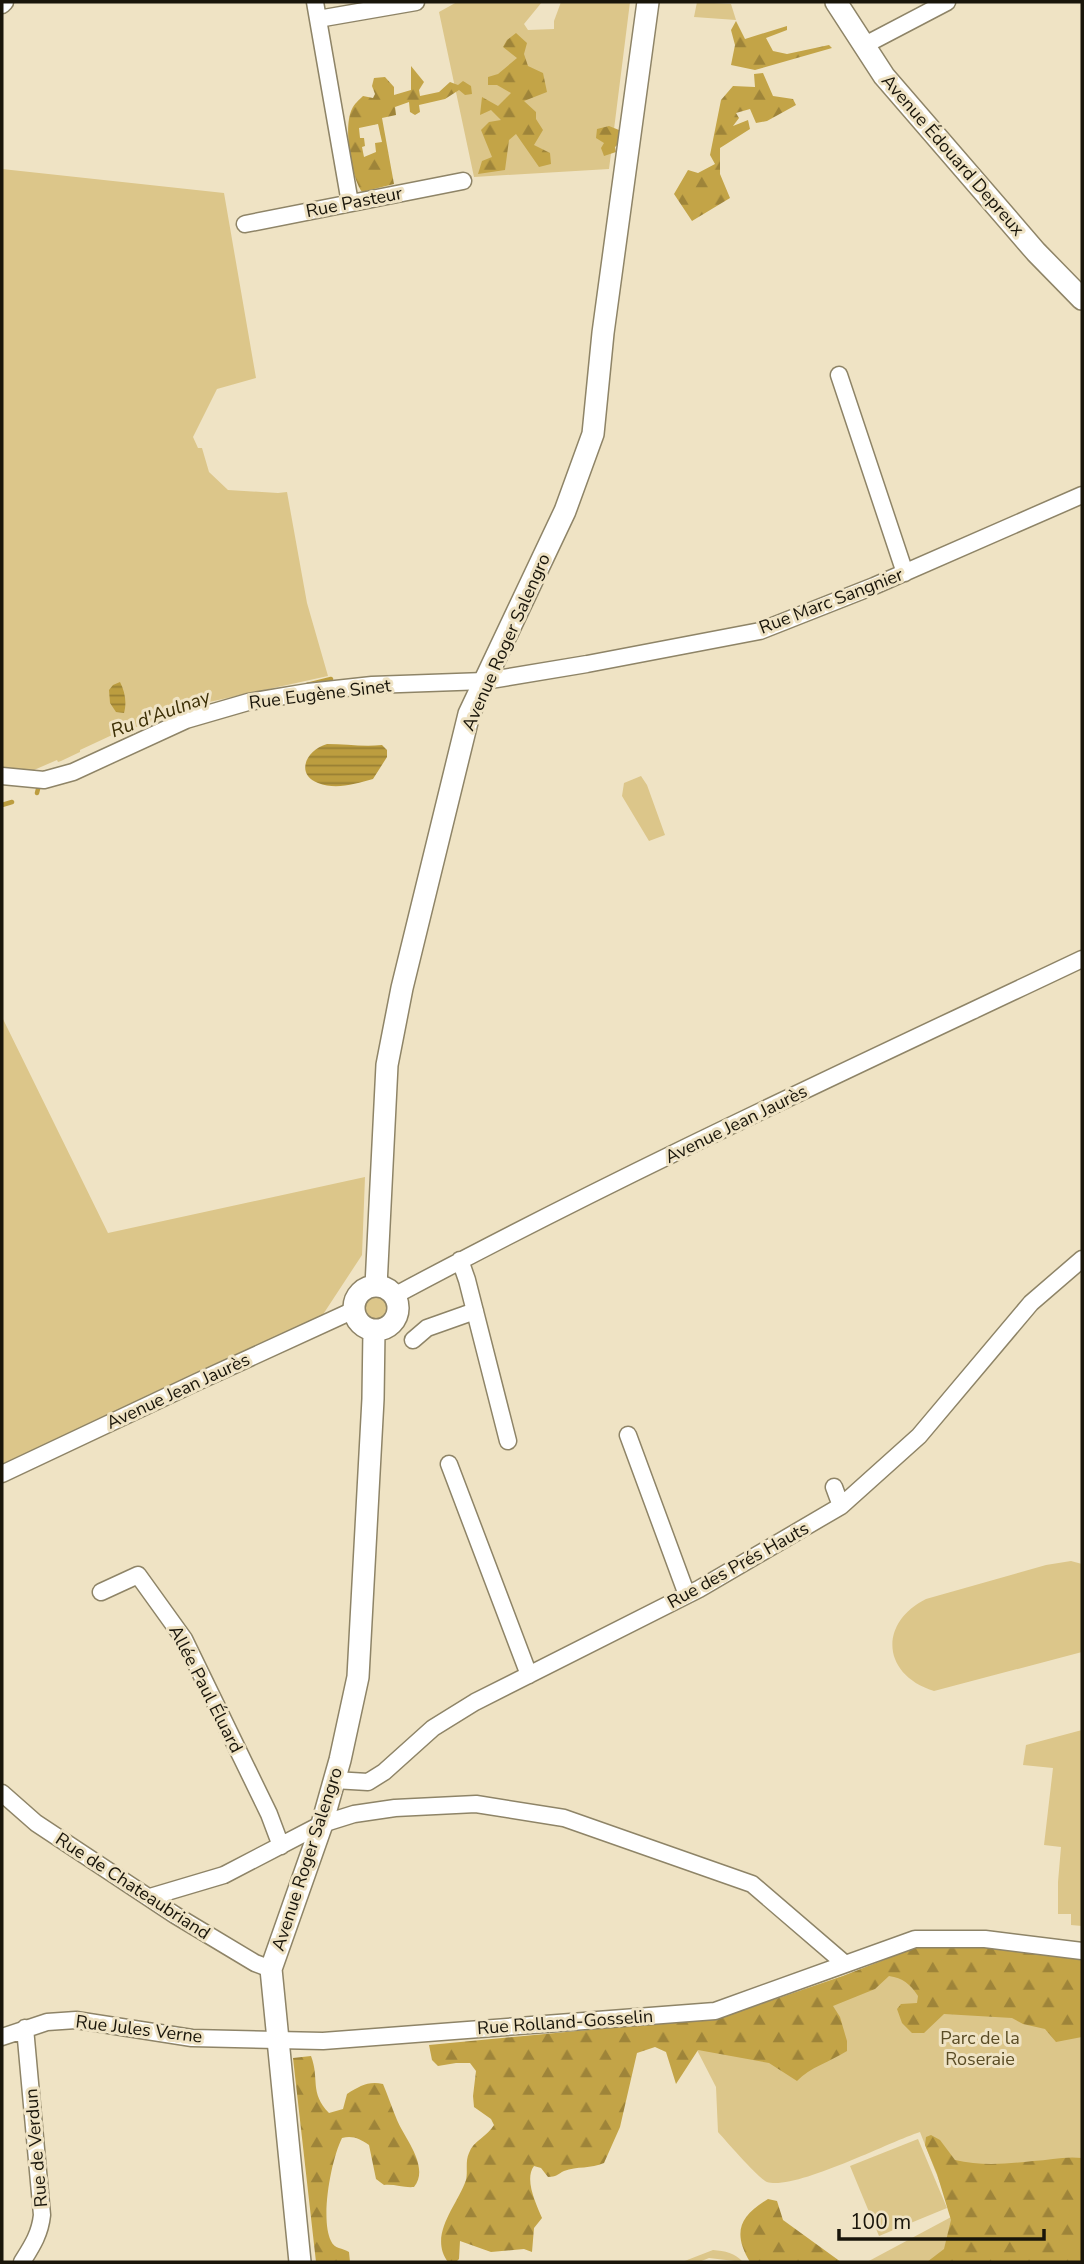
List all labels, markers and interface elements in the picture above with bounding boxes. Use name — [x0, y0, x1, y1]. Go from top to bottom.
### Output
street label: Avenue Édouard Depreux — [876, 69, 1030, 241]
street label: Rue Pasteur — [304, 181, 405, 223]
street label: Avenue Roger Salengro — [456, 550, 556, 734]
street label: Rue Marc Sangnier — [756, 562, 907, 640]
street label: Rue Eugène Sinet — [248, 673, 393, 715]
water label: Ru d'Aulnay — [107, 683, 215, 744]
street label: Avenue Jean Jaurès — [661, 1079, 811, 1169]
street label: Avenue Jean Jaurès — [102, 1347, 254, 1435]
street label: Rue des Prés Hauts — [663, 1516, 813, 1614]
street label: Allée Paul Éluard — [163, 1621, 249, 1757]
street label: Avenue Roger Salengro — [266, 1764, 348, 1954]
street label: Rue de Chateaubriand — [51, 1827, 215, 1945]
street label: Rue Rolland-Gosselin — [476, 2004, 654, 2040]
street label: Rue Jules Verne — [74, 2009, 204, 2049]
park label: Parc de la Roseraie — [940, 2026, 1020, 2071]
street label: Rue de Verdun — [19, 2088, 53, 2208]
scale bar — [839, 2198, 1044, 2242]
text: 100 m — [850, 2208, 911, 2236]

